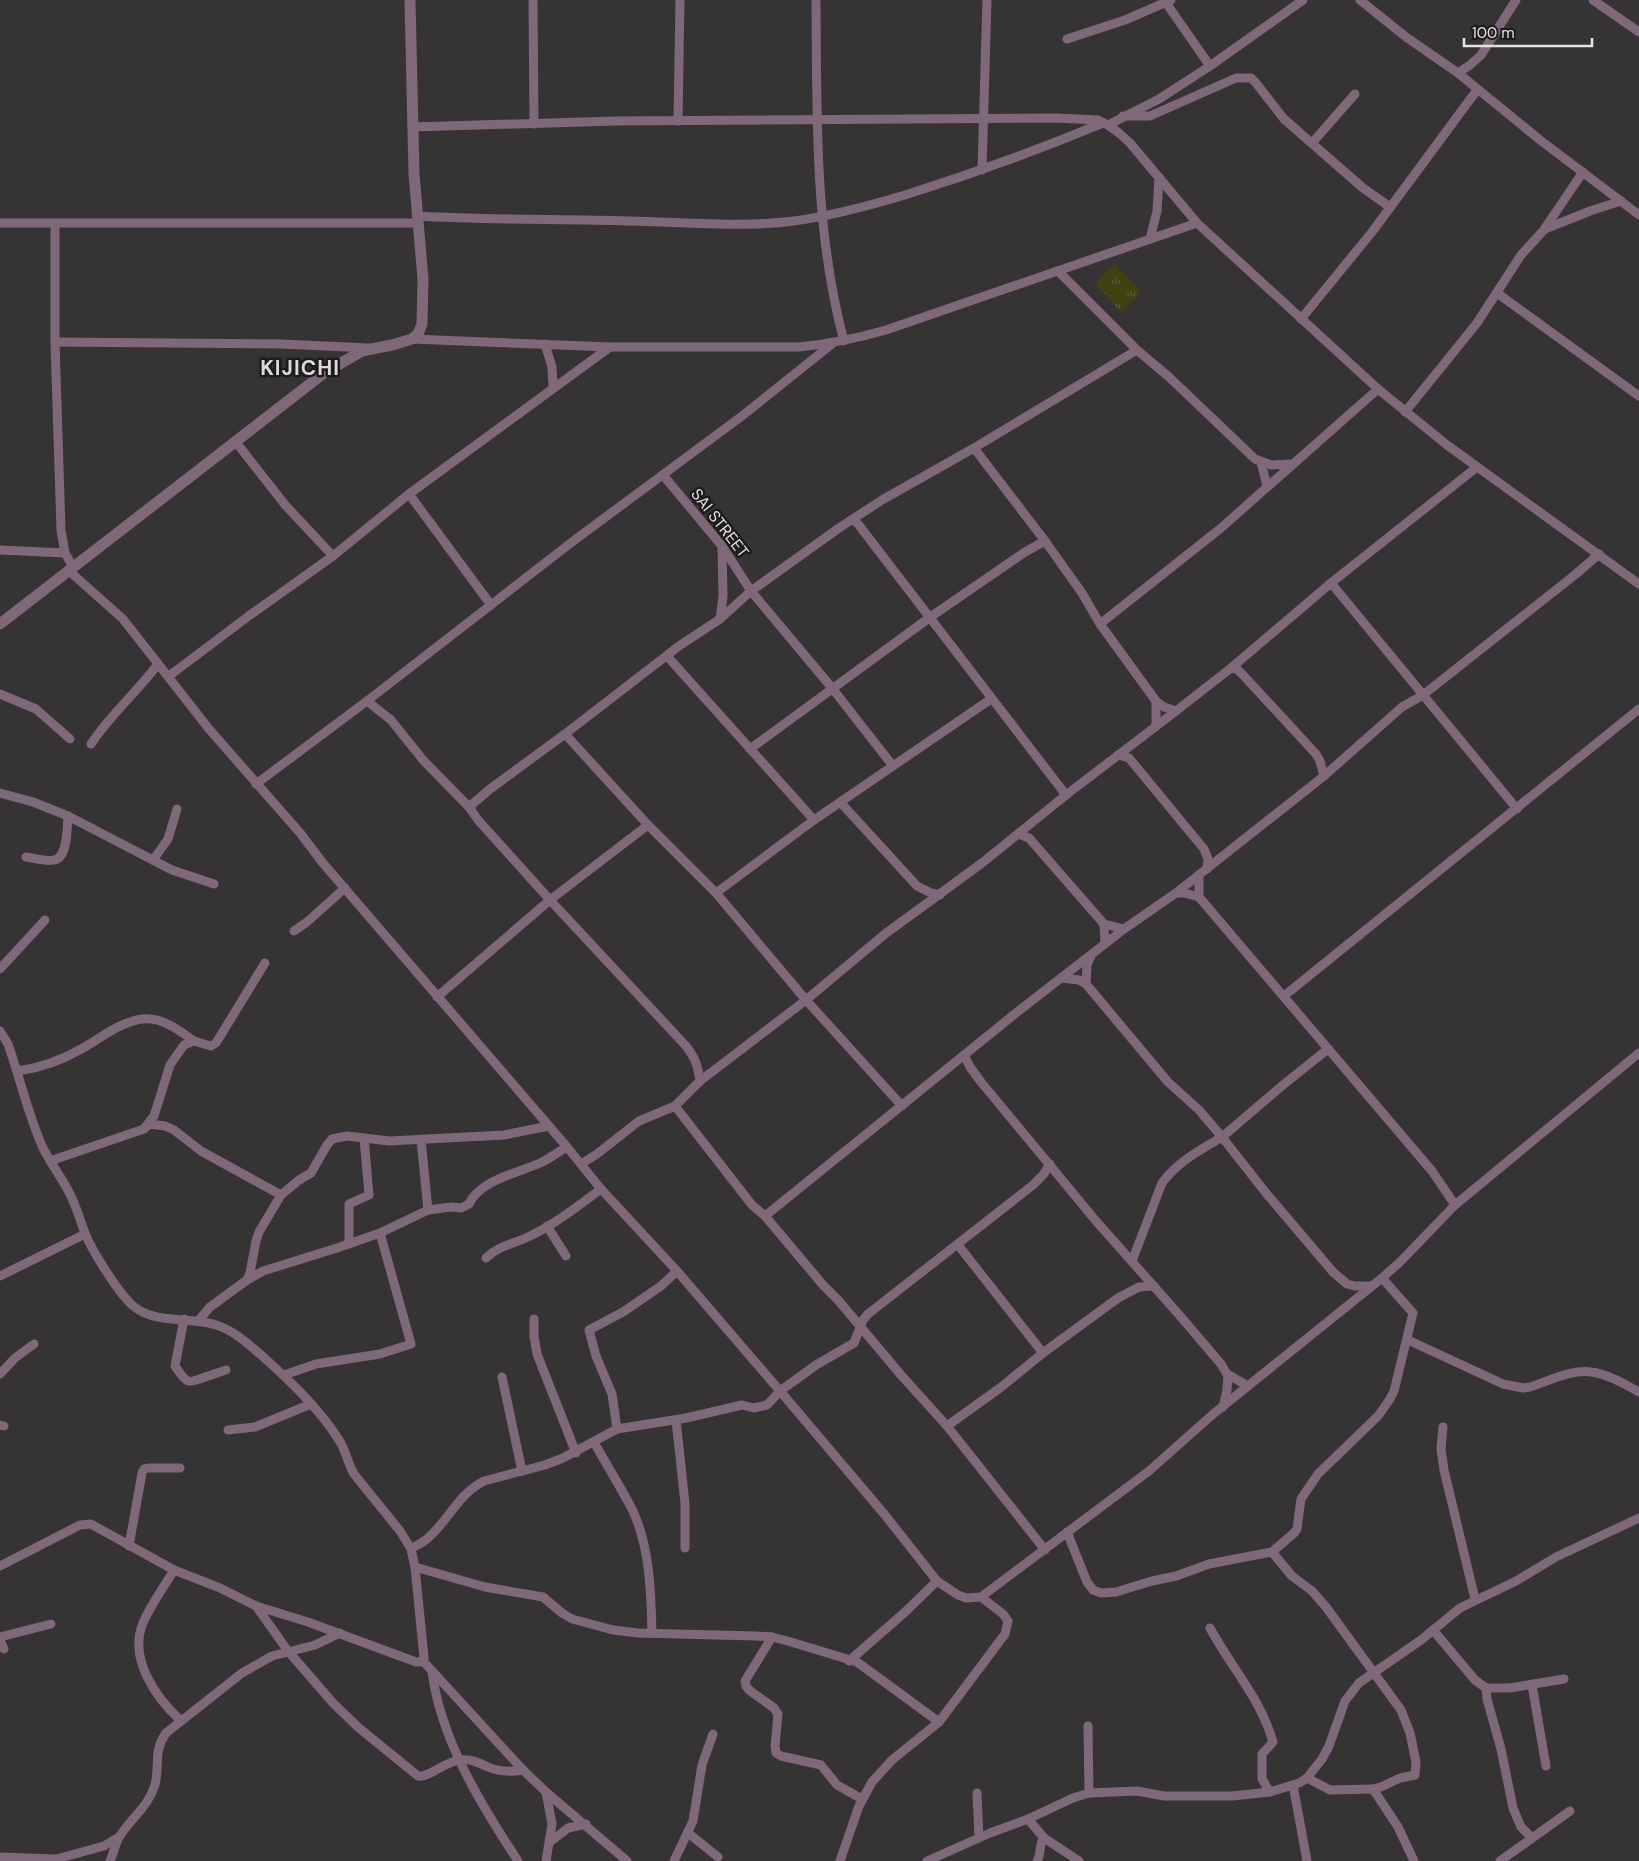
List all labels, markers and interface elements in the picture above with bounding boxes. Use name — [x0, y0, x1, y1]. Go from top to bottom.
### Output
scale bar — [1464, 15, 1592, 47]
text: 100 m — [1472, 23, 1515, 43]
district label: KIJICHI — [260, 354, 340, 382]
street label: SAI STREET — [686, 484, 754, 562]

